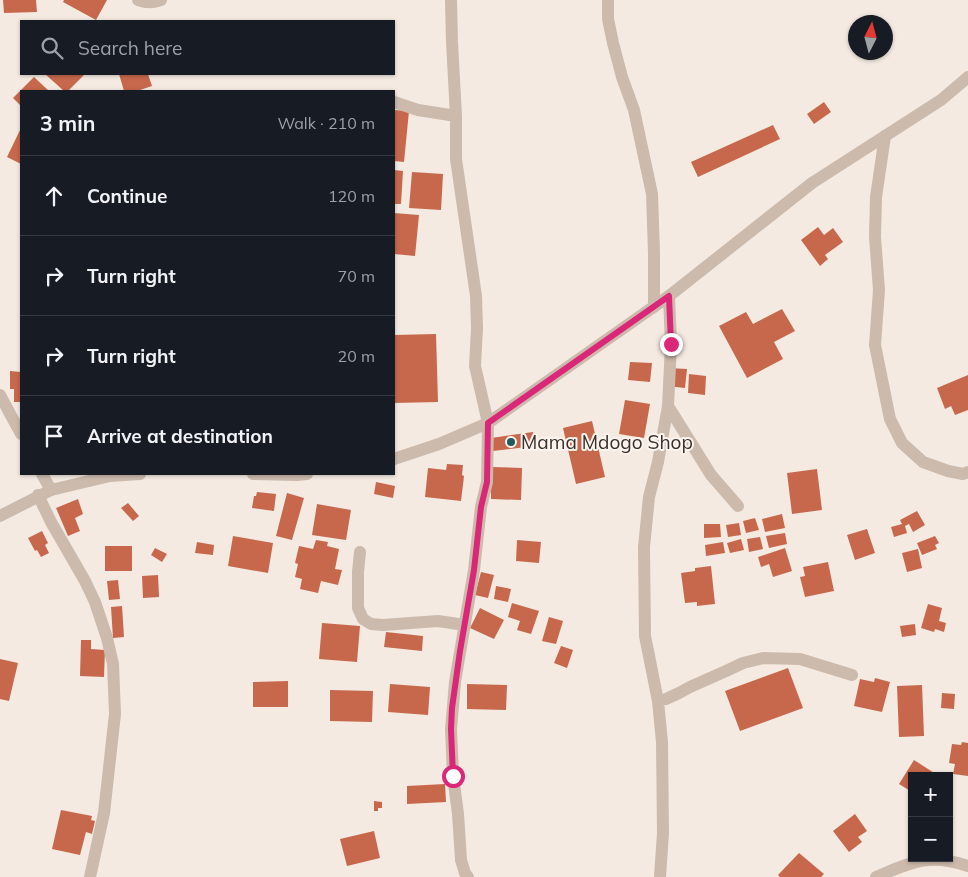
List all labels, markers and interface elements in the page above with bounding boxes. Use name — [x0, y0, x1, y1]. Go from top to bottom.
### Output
north arrow — [848, 15, 893, 60]
search box — [20, 20, 395, 75]
icon: search — [38, 34, 66, 62]
text: Search here — [78, 36, 182, 60]
text: 3 min — [40, 110, 95, 136]
text: Walk · 210 m — [277, 113, 375, 133]
icon: ahead — [40, 182, 68, 210]
text: Continue — [87, 184, 167, 208]
text: 120 m — [328, 186, 375, 206]
icon: right — [40, 262, 68, 290]
text: Turn right — [87, 264, 176, 288]
text: 70 m — [338, 266, 375, 286]
route end — [660, 333, 683, 356]
icon: right — [40, 342, 68, 370]
text: Turn right — [87, 344, 176, 368]
text: 20 m — [338, 346, 375, 366]
icon: arrive — [40, 422, 68, 450]
text: Arrive at destination — [87, 424, 273, 448]
place label: Mama Mdogo Shop — [521, 430, 693, 454]
marker: Mama Mdogo Shop — [505, 436, 517, 448]
route start — [442, 765, 465, 788]
map controls — [908, 772, 953, 862]
button: + — [908, 772, 953, 817]
button: − — [908, 817, 953, 862]

